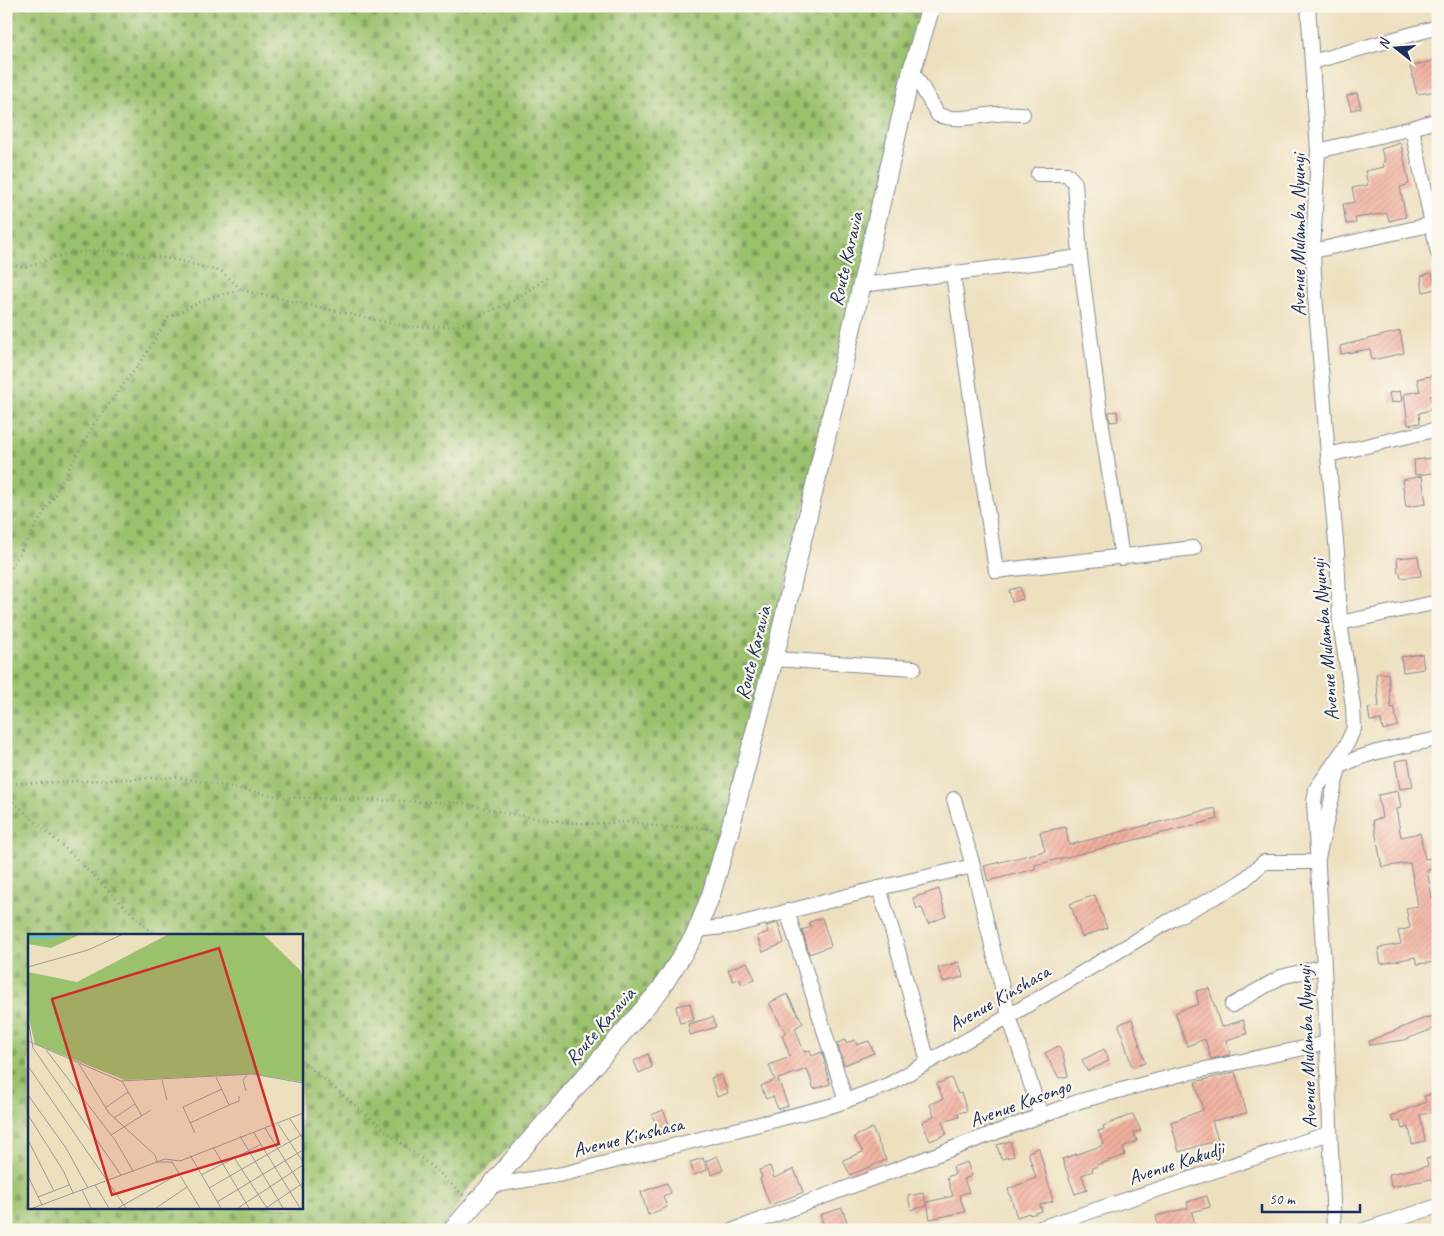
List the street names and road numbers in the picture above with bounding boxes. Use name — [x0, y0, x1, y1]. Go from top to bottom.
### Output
street label: Avenue Mulamba Nyunyi — [1286, 151, 1311, 316]
street label: Route Karavia — [823, 209, 869, 308]
street label: Avenue Mulamba Nyunyi — [1305, 556, 1345, 722]
street label: Route Karavia — [729, 603, 777, 702]
street label: Avenue Kinshasa — [944, 958, 1056, 1037]
street label: Avenue Mulamba Nyunyi — [1292, 963, 1322, 1129]
street label: Route Karavia — [559, 981, 642, 1070]
street label: Avenue Kasongo — [966, 1073, 1075, 1133]
street label: Avenue Kinshasa — [570, 1111, 687, 1163]
street label: Avenue Kakudji — [1125, 1135, 1229, 1190]

